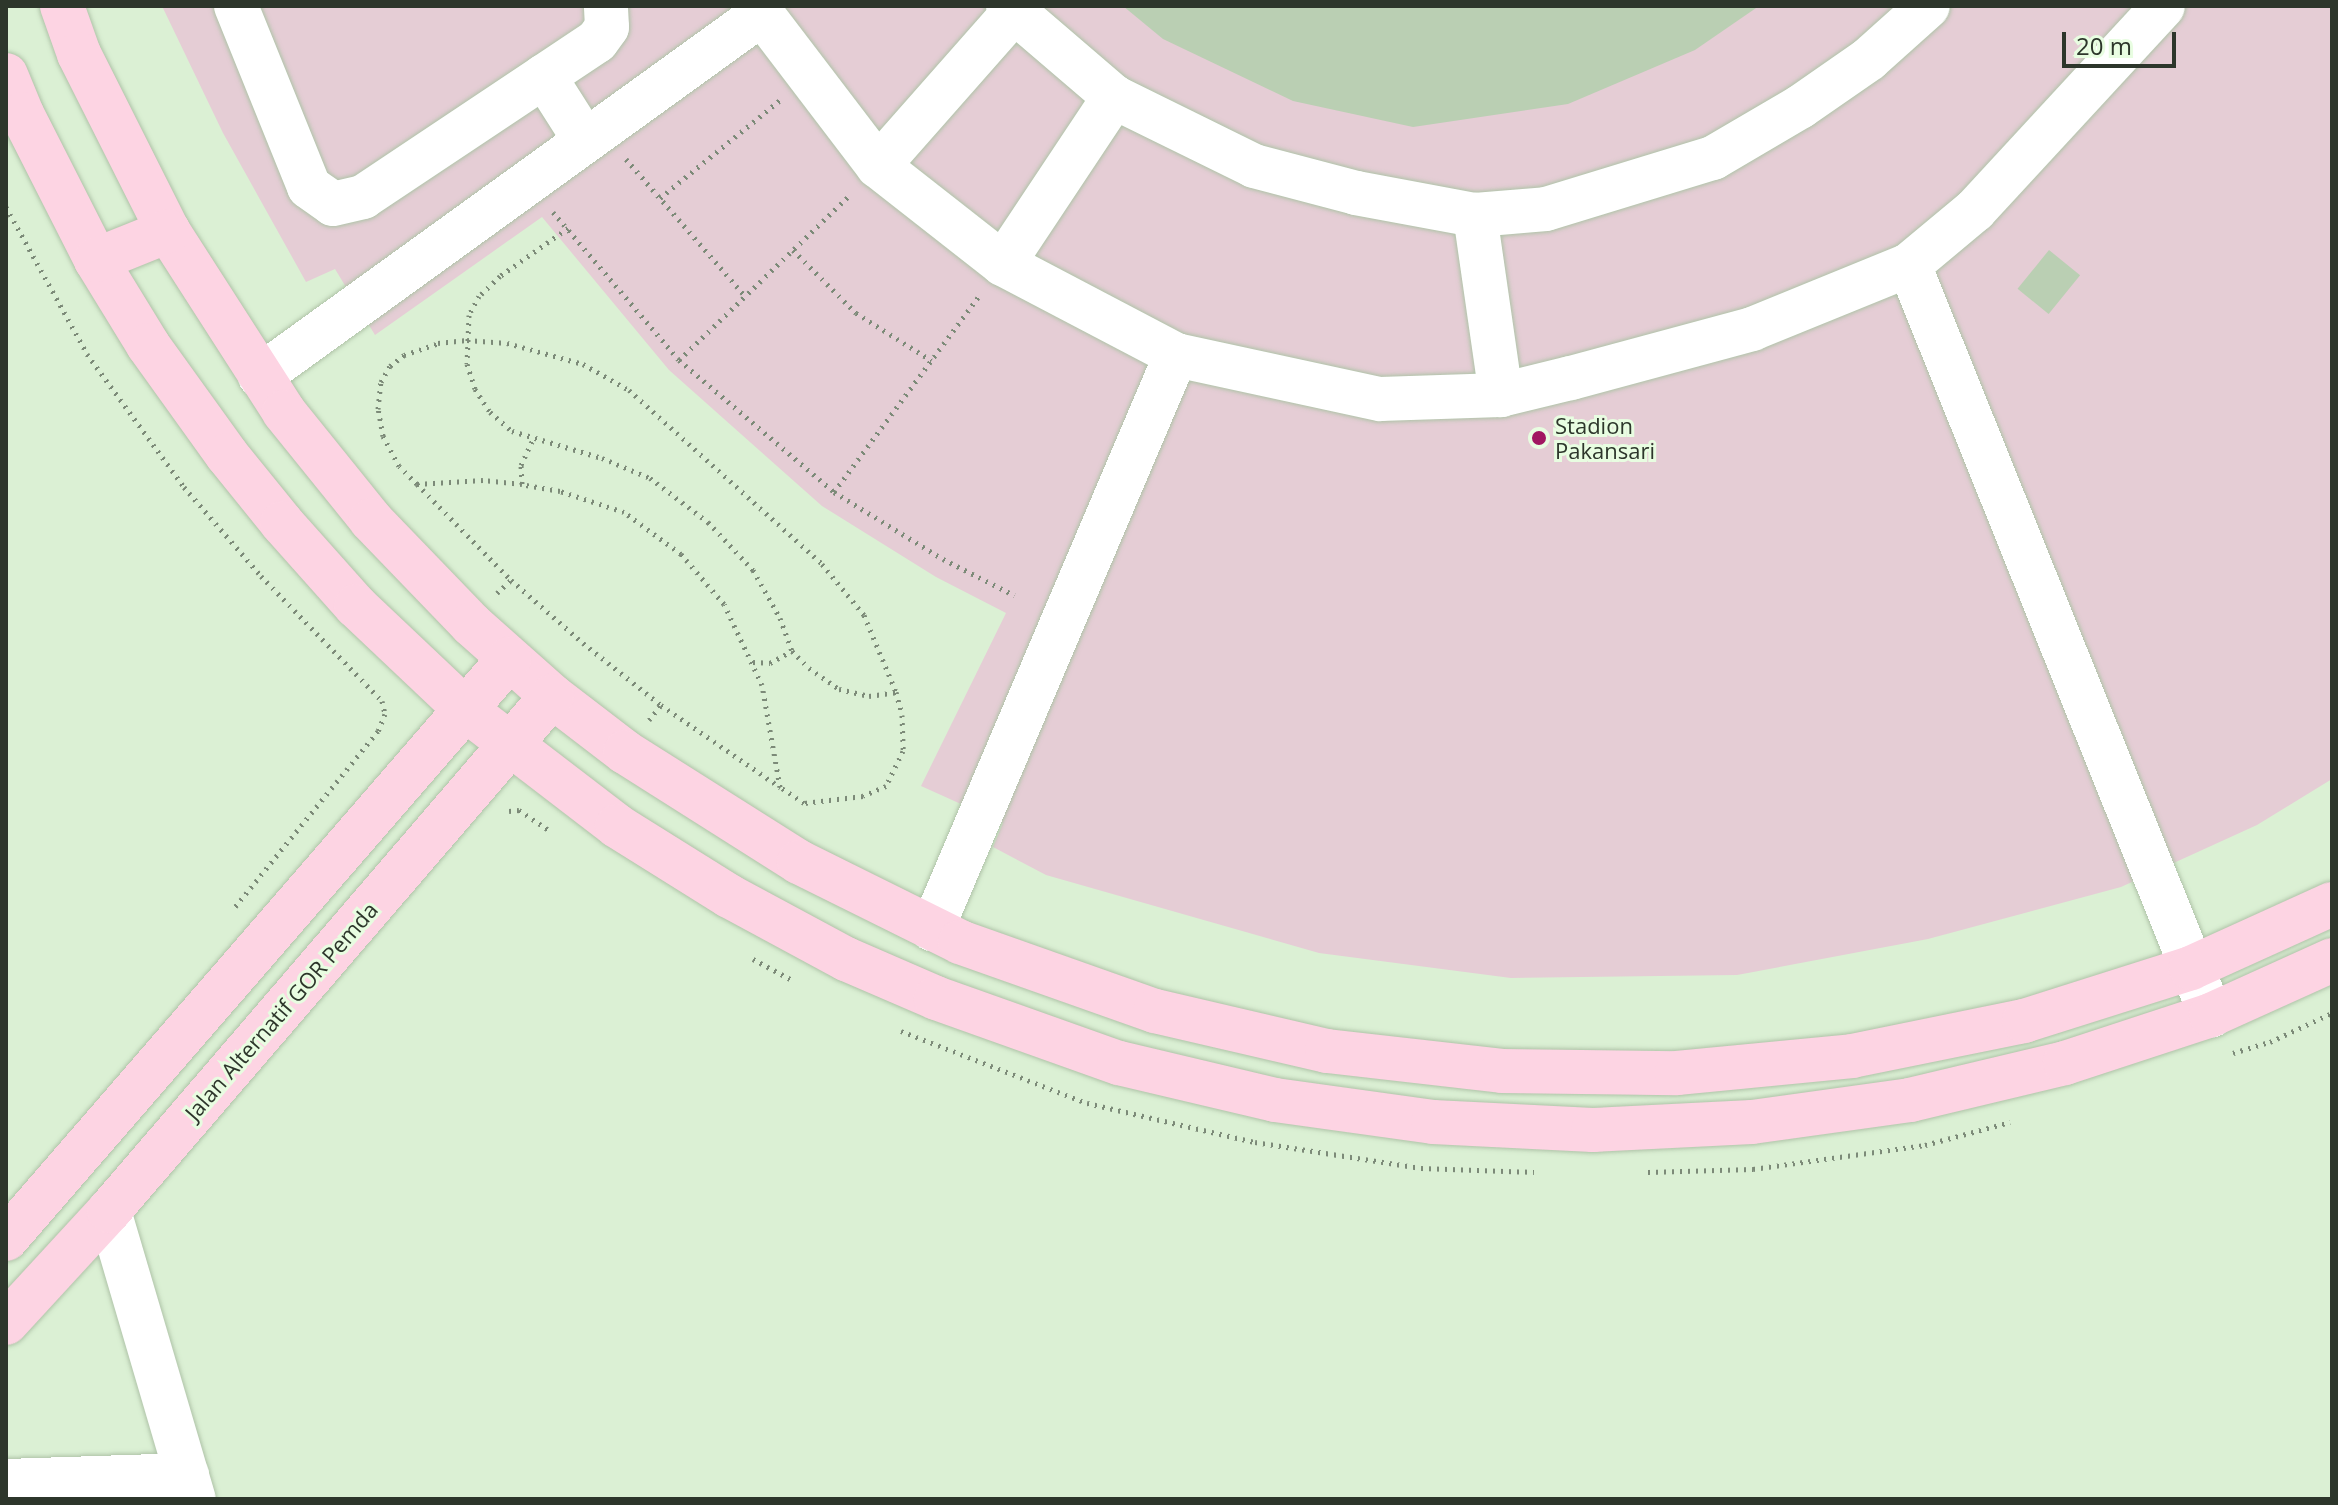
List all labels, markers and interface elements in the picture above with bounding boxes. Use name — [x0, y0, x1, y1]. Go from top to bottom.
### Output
scale bar — [2066, 16, 2180, 66]
text: 20 m — [2076, 29, 2132, 62]
place label: Stadion Pakansari — [1555, 412, 1655, 464]
marker: Stadion Pakansari — [1530, 429, 1548, 447]
street label: Jalan Alternatif GOR Pemda — [179, 897, 383, 1125]

